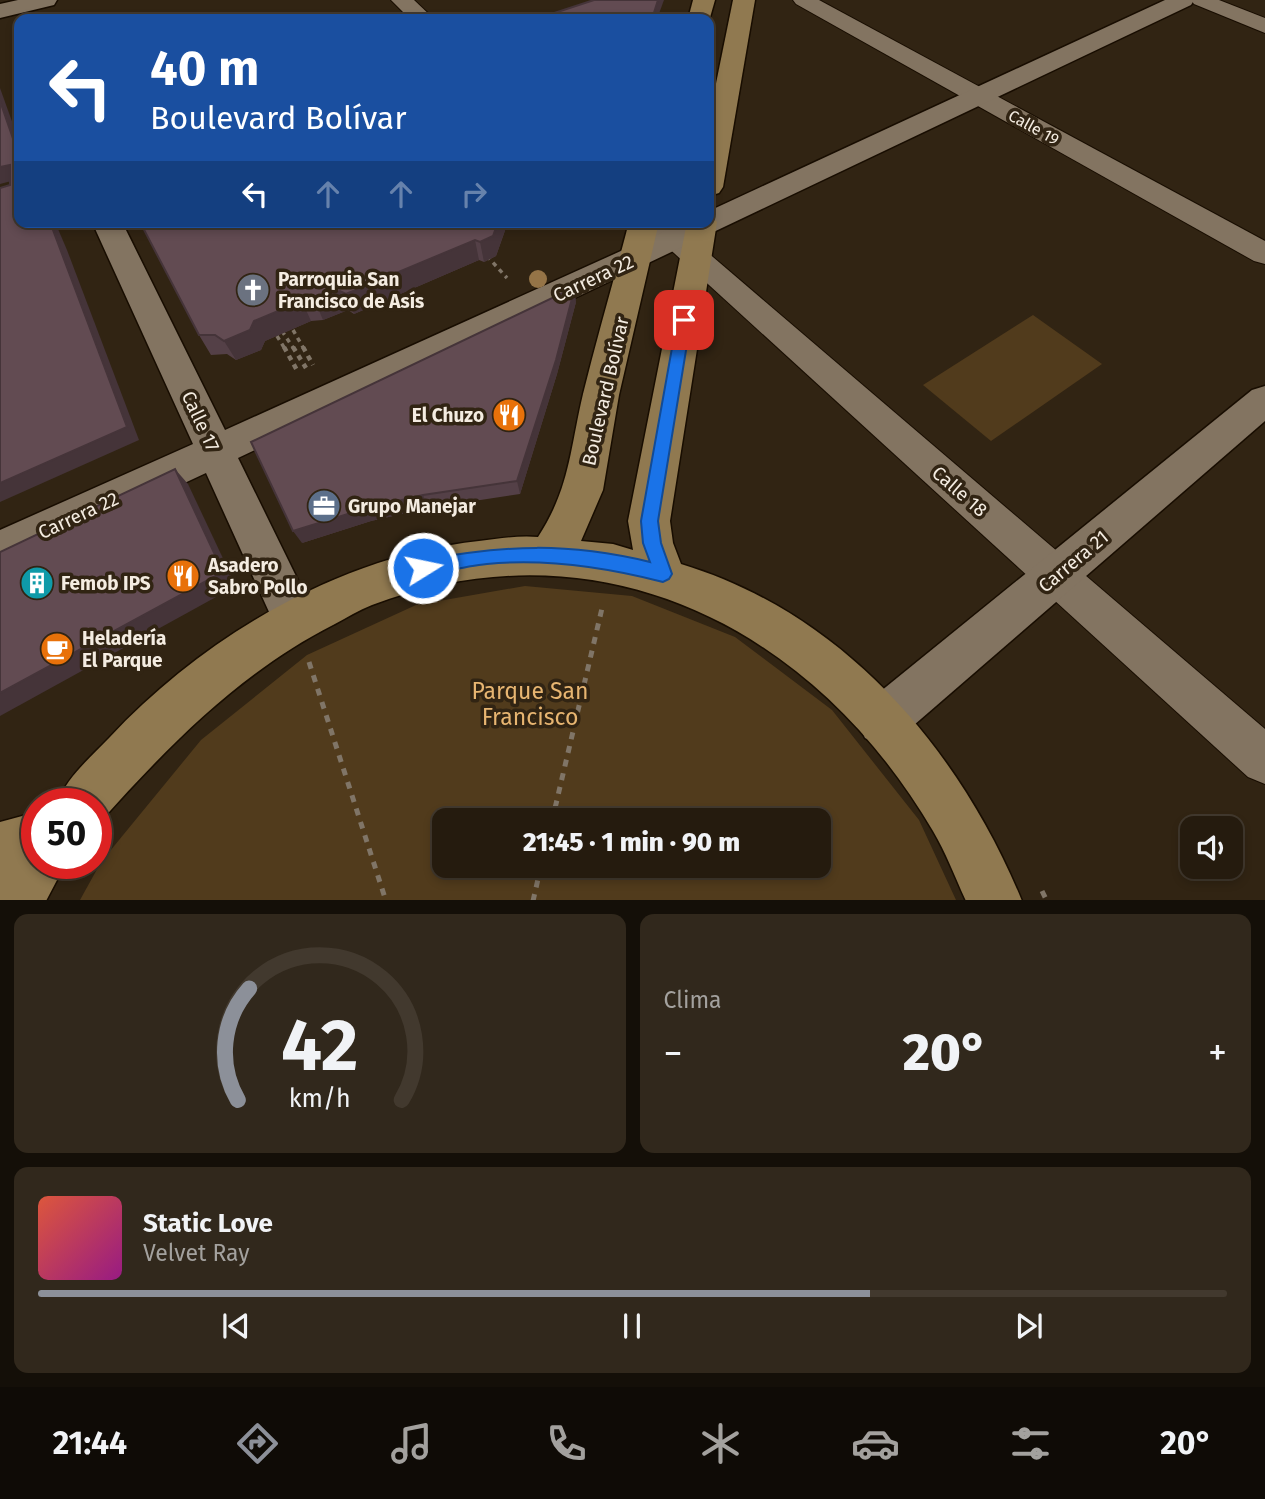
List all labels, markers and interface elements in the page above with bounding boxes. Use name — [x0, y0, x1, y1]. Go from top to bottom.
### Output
text: 40 m — [150, 39, 259, 98]
icon: left — [35, 42, 126, 133]
text: Boulevard Bolívar — [150, 99, 406, 137]
street label: Calle 19 — [1005, 106, 1062, 149]
icon: left — [236, 175, 274, 213]
icon: ahead — [309, 175, 347, 213]
icon: ahead — [382, 175, 420, 213]
icon: right — [455, 175, 493, 213]
street label: Carrera 22 — [549, 250, 637, 307]
place label: Parroquia San Francisco de Asís — [278, 268, 424, 313]
church icon: Parroquia San Francisco de Asís — [234, 271, 272, 309]
pin — [654, 290, 714, 350]
icon: arrive — [665, 301, 703, 339]
street label: Boulevard Bolívar — [577, 314, 634, 468]
street label: Calle 17 — [177, 387, 224, 455]
restaurant icon: El Chuzo — [490, 396, 528, 434]
place label: El Chuzo — [412, 404, 484, 427]
street label: Calle 18 — [927, 461, 992, 522]
street label: Carrera 22 — [34, 487, 122, 544]
office icon: Grupo Manejar — [305, 487, 343, 525]
place label: Grupo Manejar — [348, 495, 476, 518]
street label: Carrera 21 — [1034, 525, 1113, 597]
position arrow — [386, 531, 460, 605]
place label: Asadero Sabro Pollo — [207, 554, 307, 599]
restaurant icon: Asadero Sabro Pollo — [164, 557, 202, 595]
building icon: Femob IPS — [18, 564, 56, 602]
place label: Femob IPS — [61, 572, 151, 595]
place label: Heladería El Parque — [82, 627, 166, 672]
cafe icon: Heladería El Parque — [38, 630, 76, 668]
park label: Parque San Francisco — [471, 677, 589, 731]
speed limit sign: 50 — [21, 788, 112, 879]
map controls — [1180, 816, 1243, 879]
button: sound — [1180, 816, 1243, 879]
text: 21:45 · 1 min · 90 m — [523, 827, 740, 858]
text: Clima — [664, 986, 722, 1014]
text: 42 — [281, 1002, 358, 1089]
text: 20° — [903, 1021, 988, 1084]
text: − — [664, 1030, 683, 1076]
text: + — [1208, 1030, 1227, 1076]
text: km/h — [289, 1083, 351, 1113]
text: Static Love — [143, 1208, 273, 1239]
text: Velvet Ray — [143, 1239, 250, 1267]
icon: previous — [217, 1307, 255, 1345]
icon: pause — [613, 1307, 651, 1345]
icon: next — [1010, 1307, 1048, 1345]
icon: directions — [233, 1419, 282, 1468]
icon: music — [387, 1419, 436, 1468]
icon: phone — [542, 1419, 591, 1468]
icon: climate — [696, 1419, 745, 1468]
icon: car — [851, 1419, 900, 1468]
icon: filters — [1006, 1419, 1055, 1468]
text: 21:44 — [53, 1424, 127, 1462]
text: 20° — [1160, 1424, 1212, 1462]

